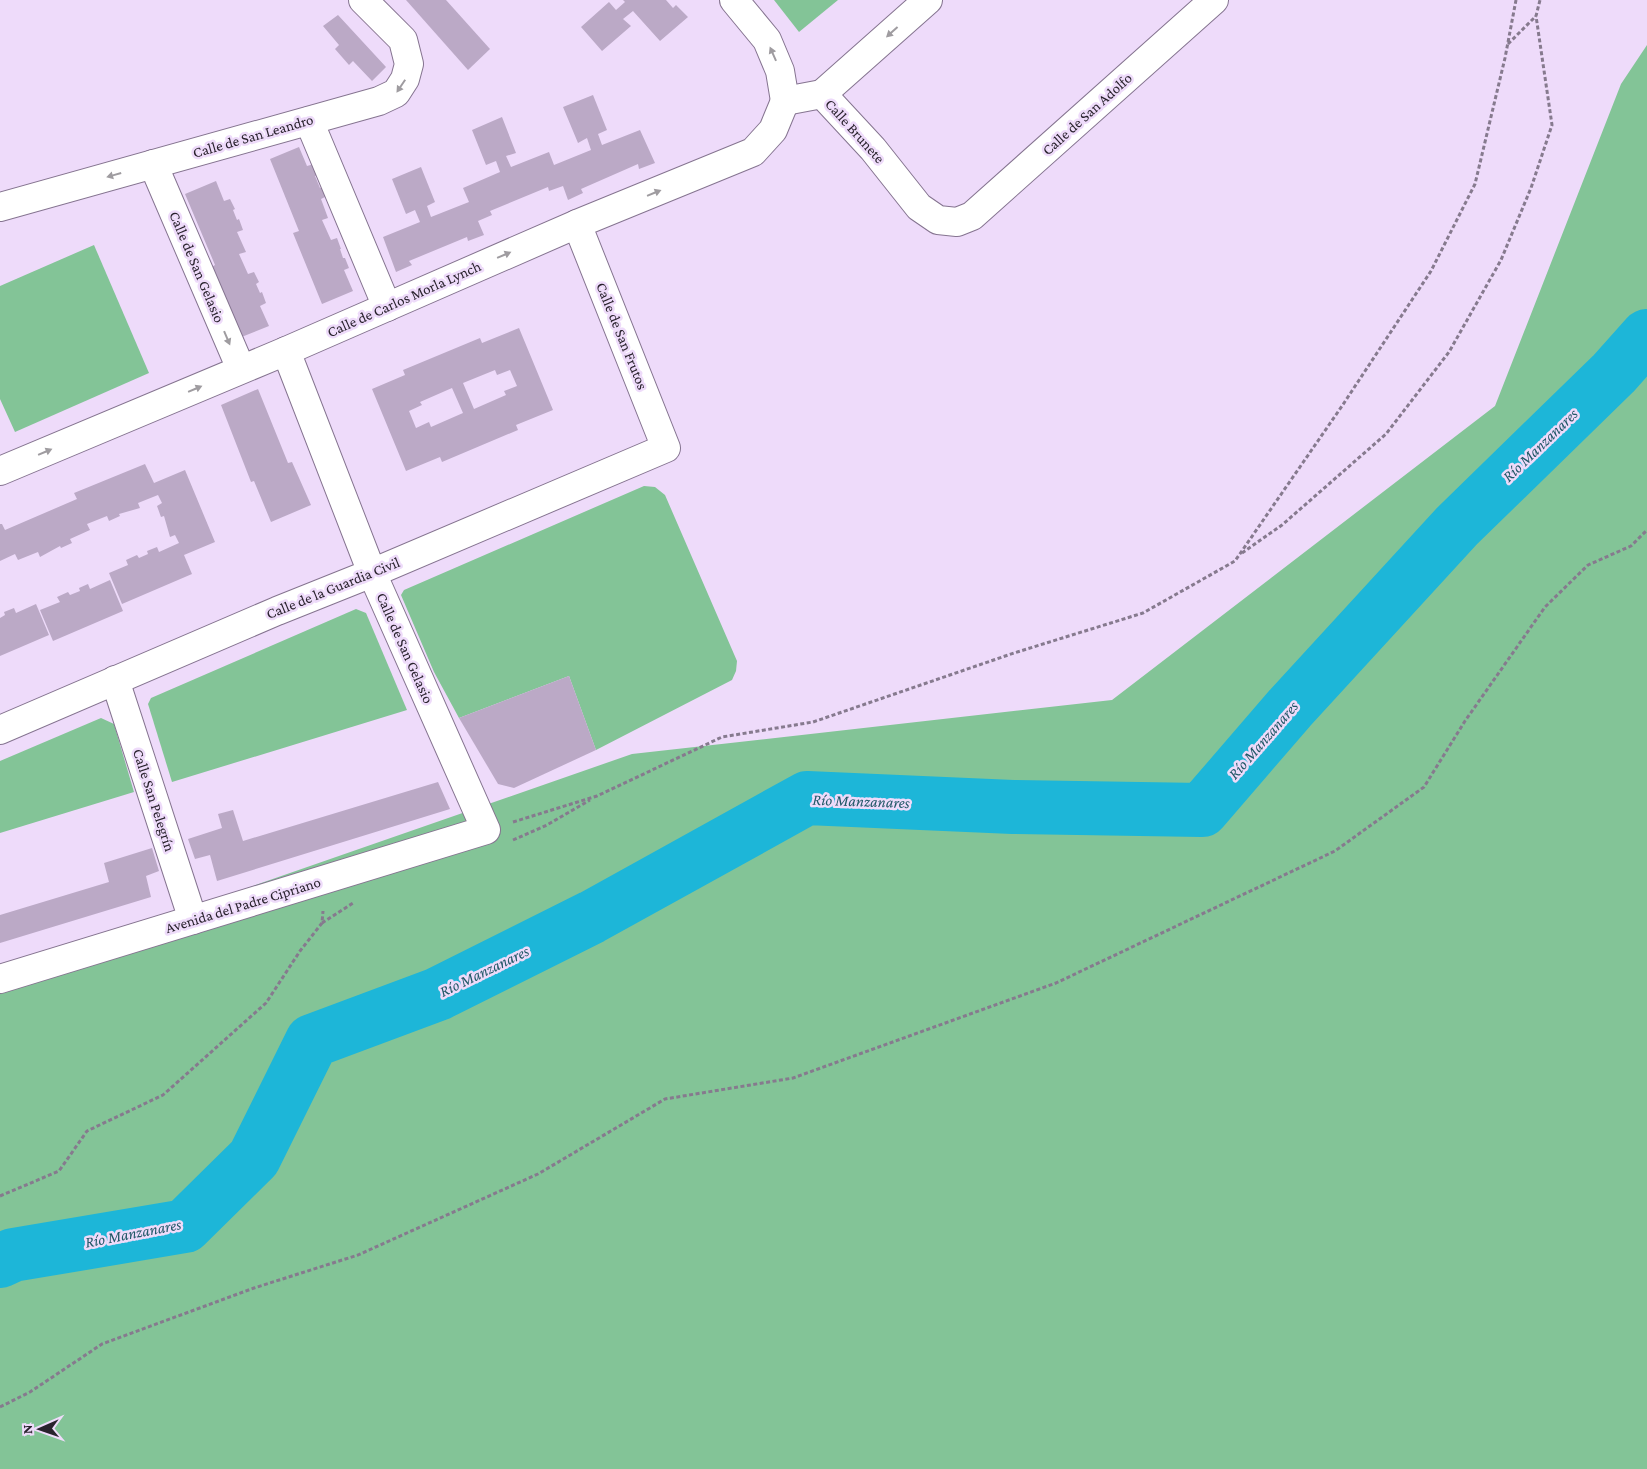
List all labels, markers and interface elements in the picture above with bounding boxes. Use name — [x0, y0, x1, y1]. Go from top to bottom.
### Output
one-way arrow — [885, 27, 898, 38]
one-way arrow — [768, 47, 776, 61]
street label: Calle de San Adolfo — [1039, 70, 1135, 158]
one-way arrow — [396, 79, 405, 92]
street label: Calle Brunete — [822, 96, 888, 167]
street label: Calle de San Leandro — [191, 111, 315, 161]
one-way arrow — [106, 172, 121, 180]
one-way arrow — [647, 189, 662, 197]
street label: Calle de San Gelasio — [166, 209, 228, 325]
one-way arrow — [497, 251, 511, 259]
street label: Calle de Carlos Morla Lynch — [325, 258, 484, 341]
street label: Calle de San Frutos — [593, 280, 651, 392]
one-way arrow — [224, 331, 232, 345]
one-way arrow — [187, 385, 202, 392]
water label: Río Manzanares — [1499, 405, 1581, 485]
one-way arrow — [38, 448, 52, 456]
street label: Calle de la Guardia Civil — [264, 554, 402, 622]
street label: Calle de San Gelasio — [373, 590, 437, 706]
water label: Río Manzanares — [1225, 698, 1301, 782]
street label: Calle San Pelegrín — [129, 747, 178, 854]
water label: Río Manzanares — [812, 791, 910, 811]
street label: Avenida del Padre Cipriano — [164, 874, 323, 937]
water label: Río Manzanares — [437, 942, 532, 1000]
water label: Río Manzanares — [84, 1215, 182, 1251]
north arrow — [15, 1404, 65, 1454]
text: N — [19, 1424, 35, 1435]

